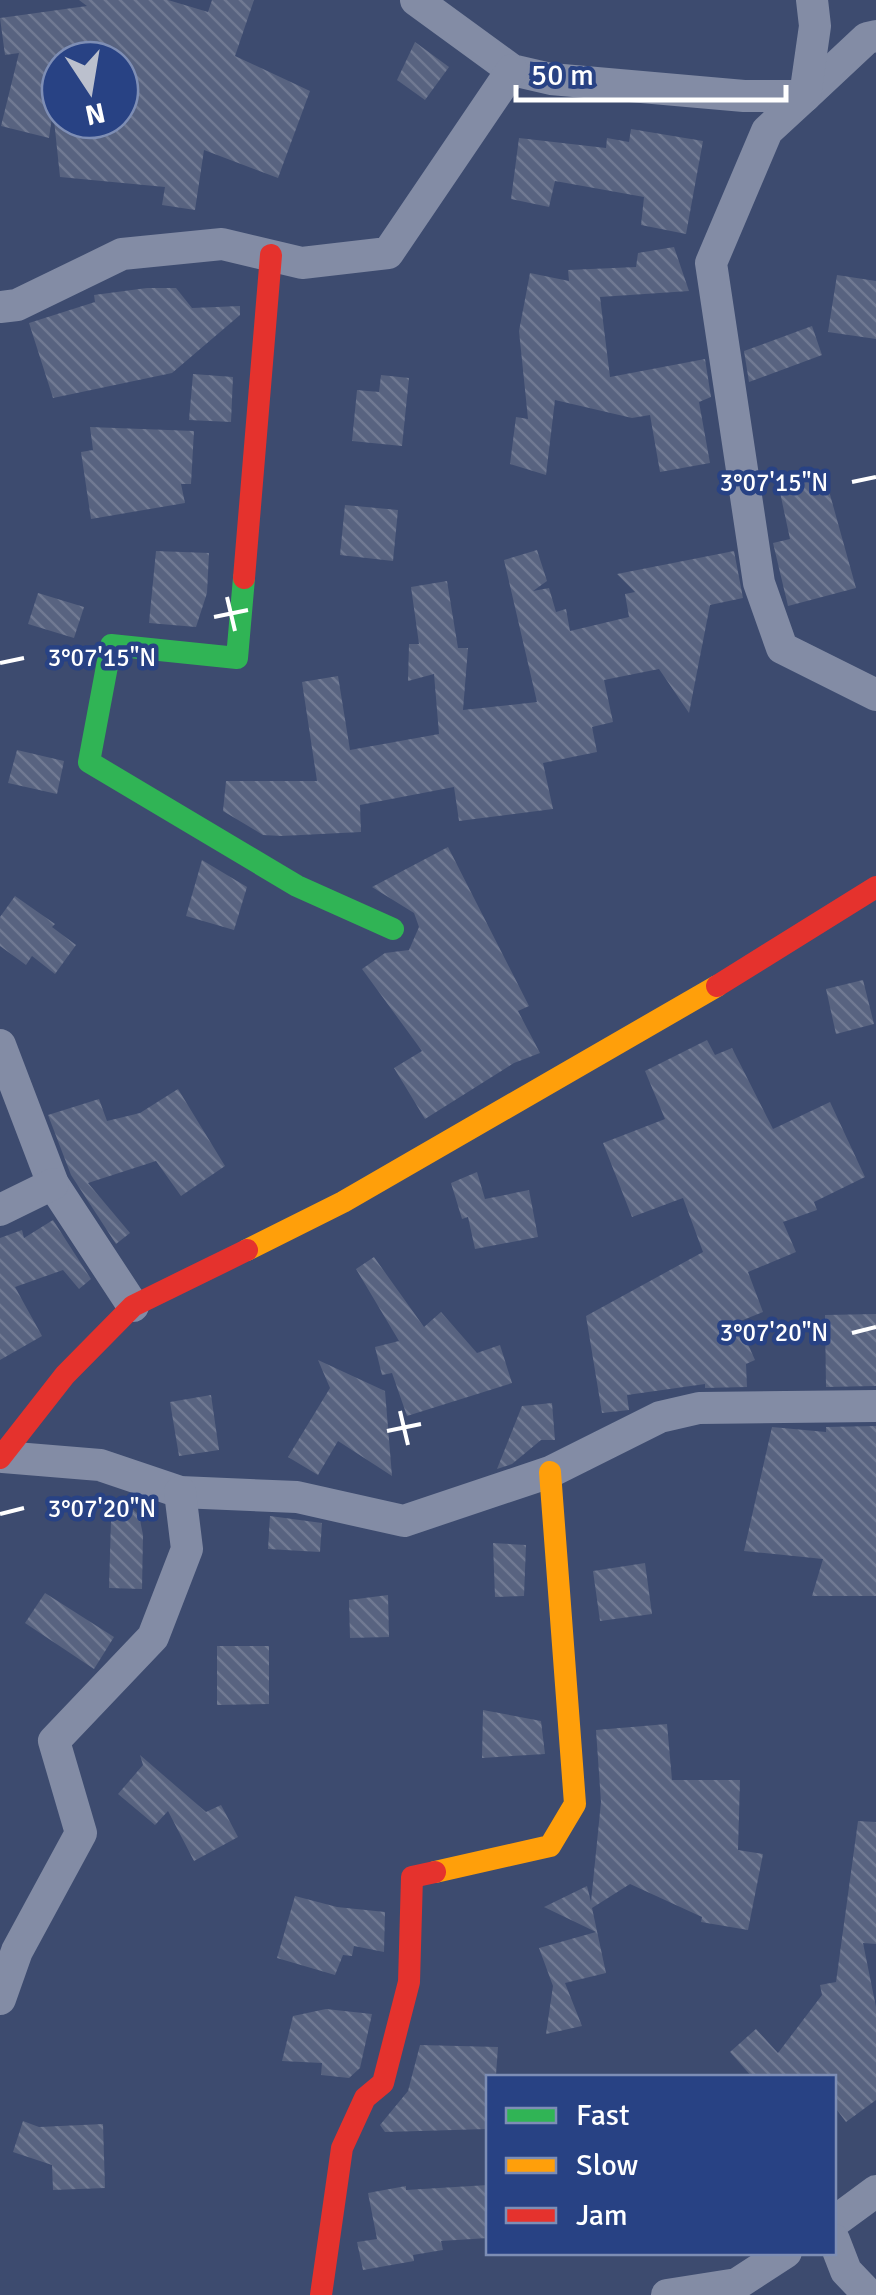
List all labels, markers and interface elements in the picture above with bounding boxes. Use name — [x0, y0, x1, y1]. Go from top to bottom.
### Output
north arrow — [40, 40, 140, 140]
scale bar — [516, 40, 786, 102]
text: 50 m — [531, 57, 594, 94]
text: N — [82, 95, 108, 132]
text: 3°07'15"N — [720, 467, 828, 498]
text: 3°07'15"N — [48, 642, 156, 673]
text: 3°07'20"N — [720, 1317, 828, 1348]
text: 3°07'20"N — [48, 1493, 156, 1524]
legend — [486, 2075, 836, 2255]
text: Fast — [576, 2097, 629, 2134]
text: Slow — [576, 2147, 638, 2184]
text: Jam — [576, 2197, 628, 2234]

